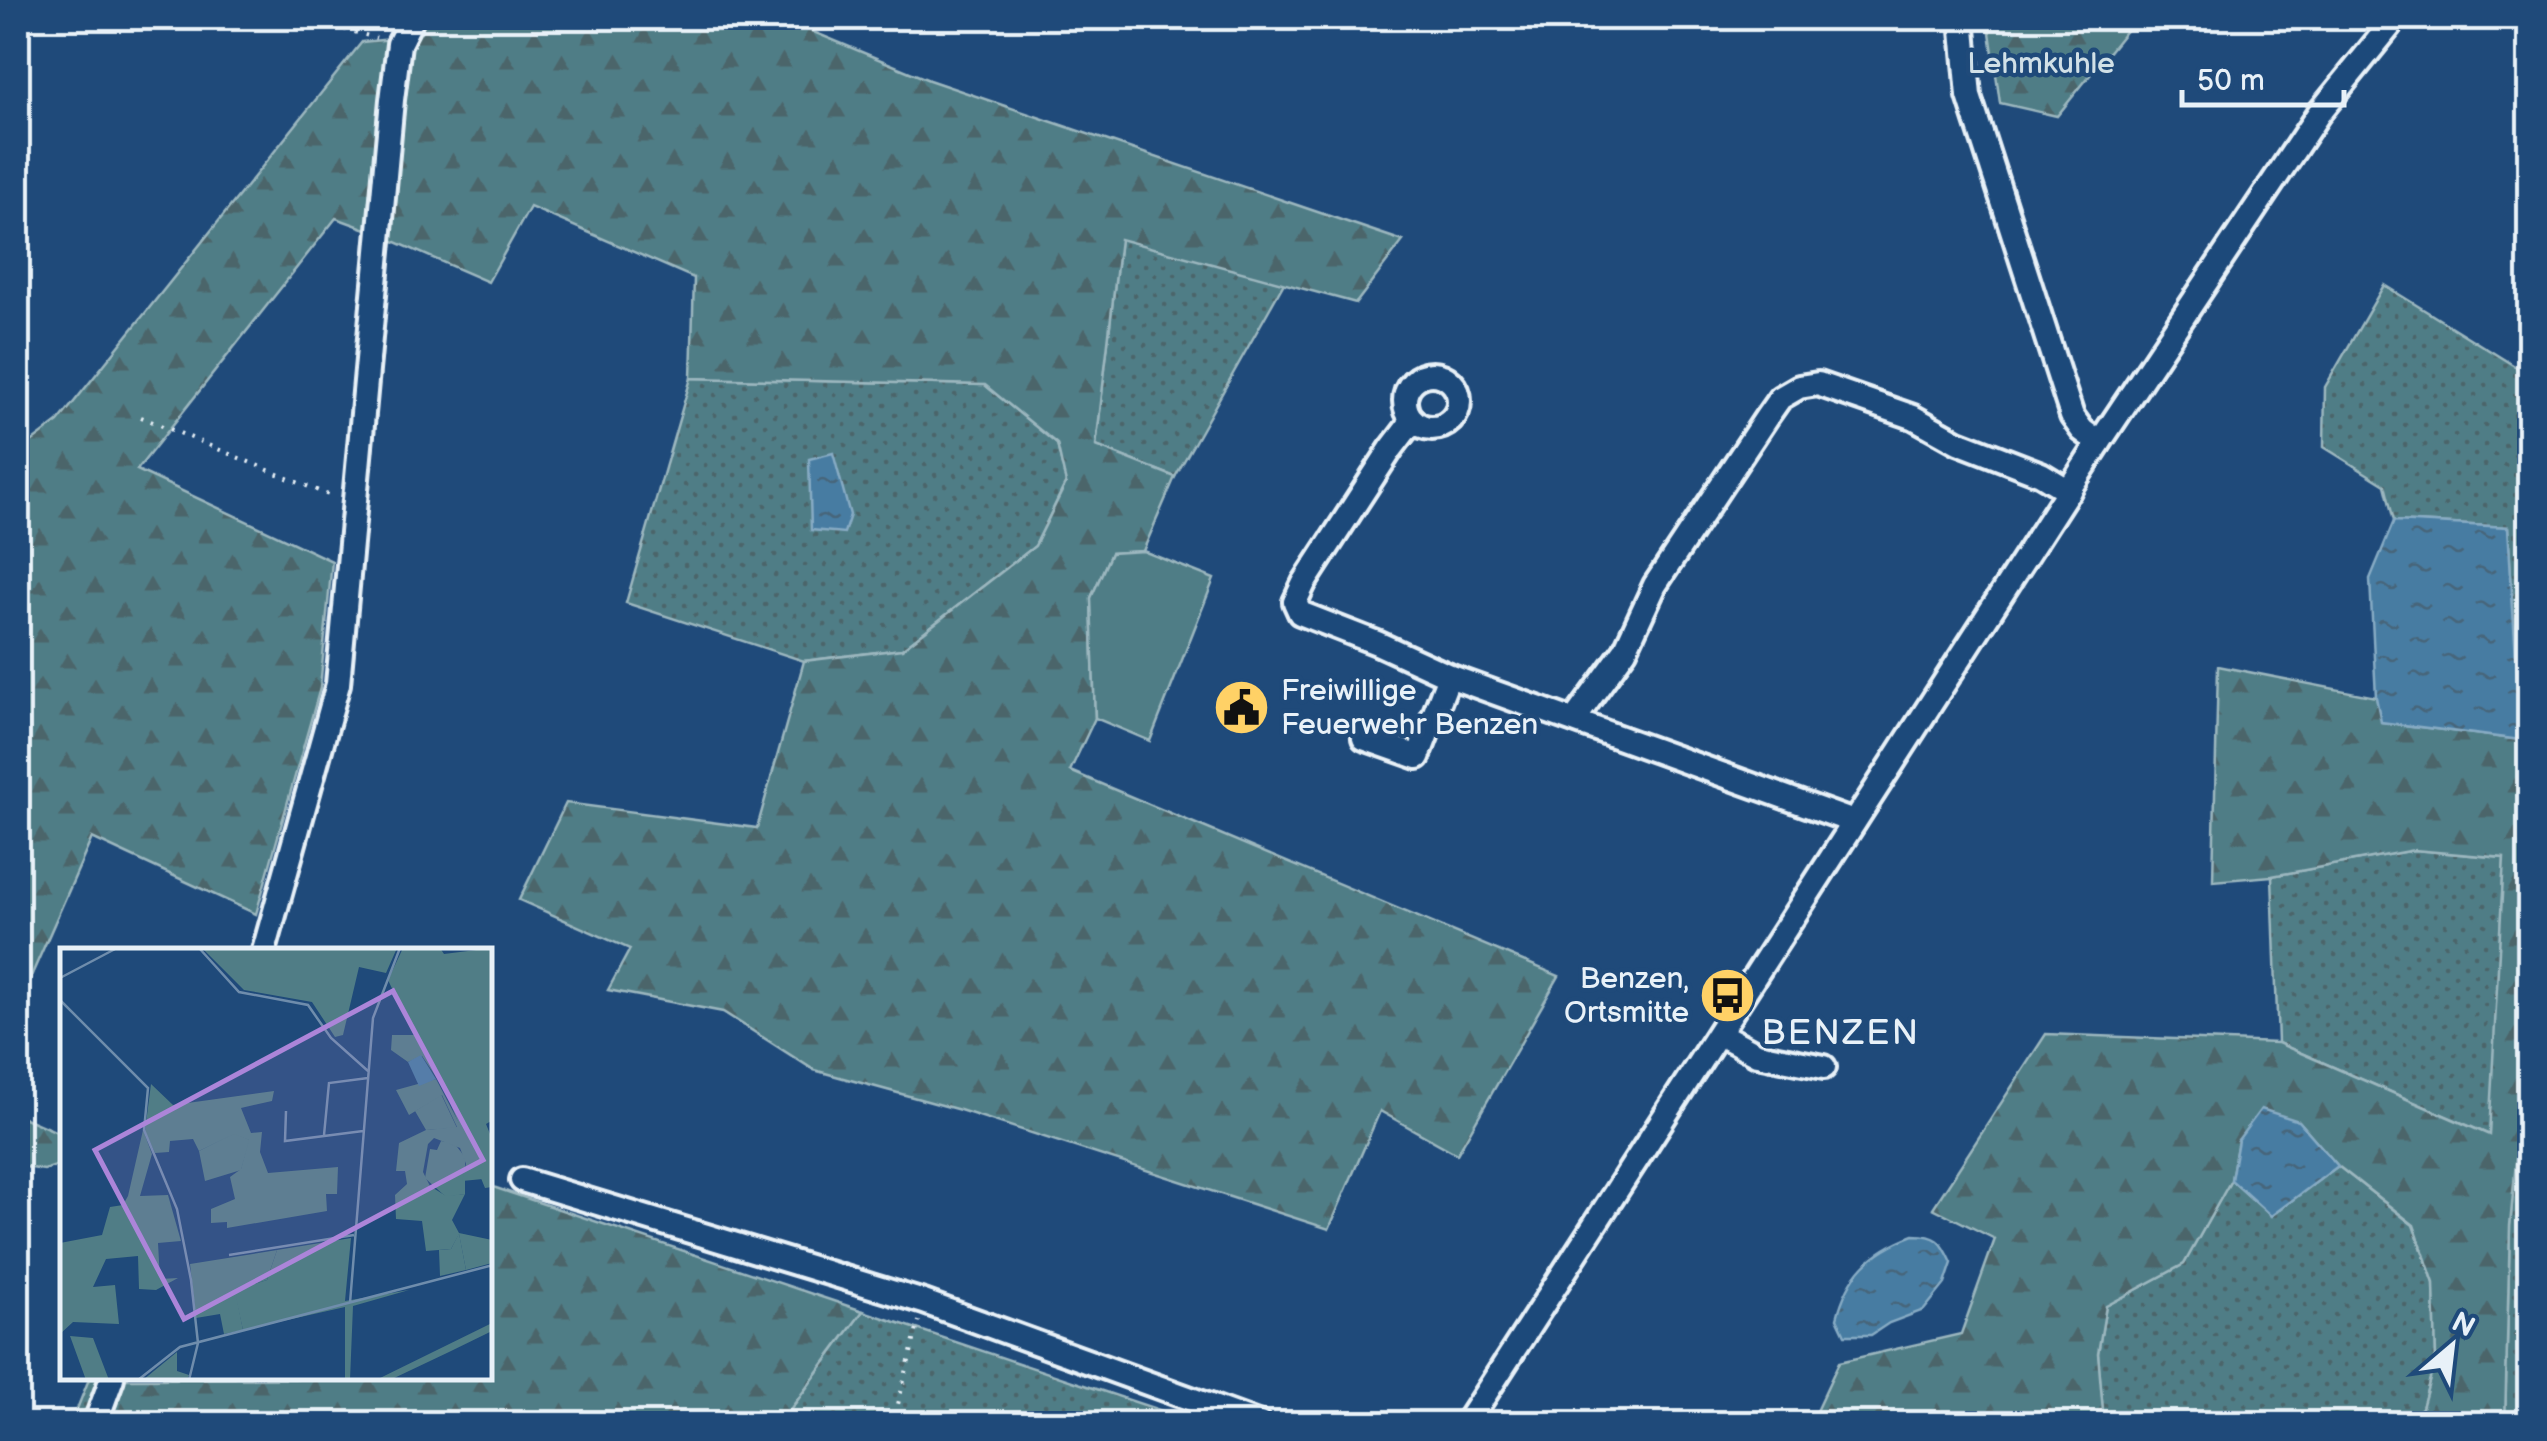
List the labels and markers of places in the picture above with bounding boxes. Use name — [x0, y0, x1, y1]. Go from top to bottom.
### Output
place label: Freiwillige Feuerwehr Benzen — [1281, 673, 1538, 743]
public building icon: Freiwillige Feuerwehr Benzen — [1212, 678, 1272, 738]
place label: Benzen, Ortsmitte — [1564, 961, 1689, 1031]
bus stop icon: Benzen, Ortsmitte — [1698, 966, 1758, 1026]

